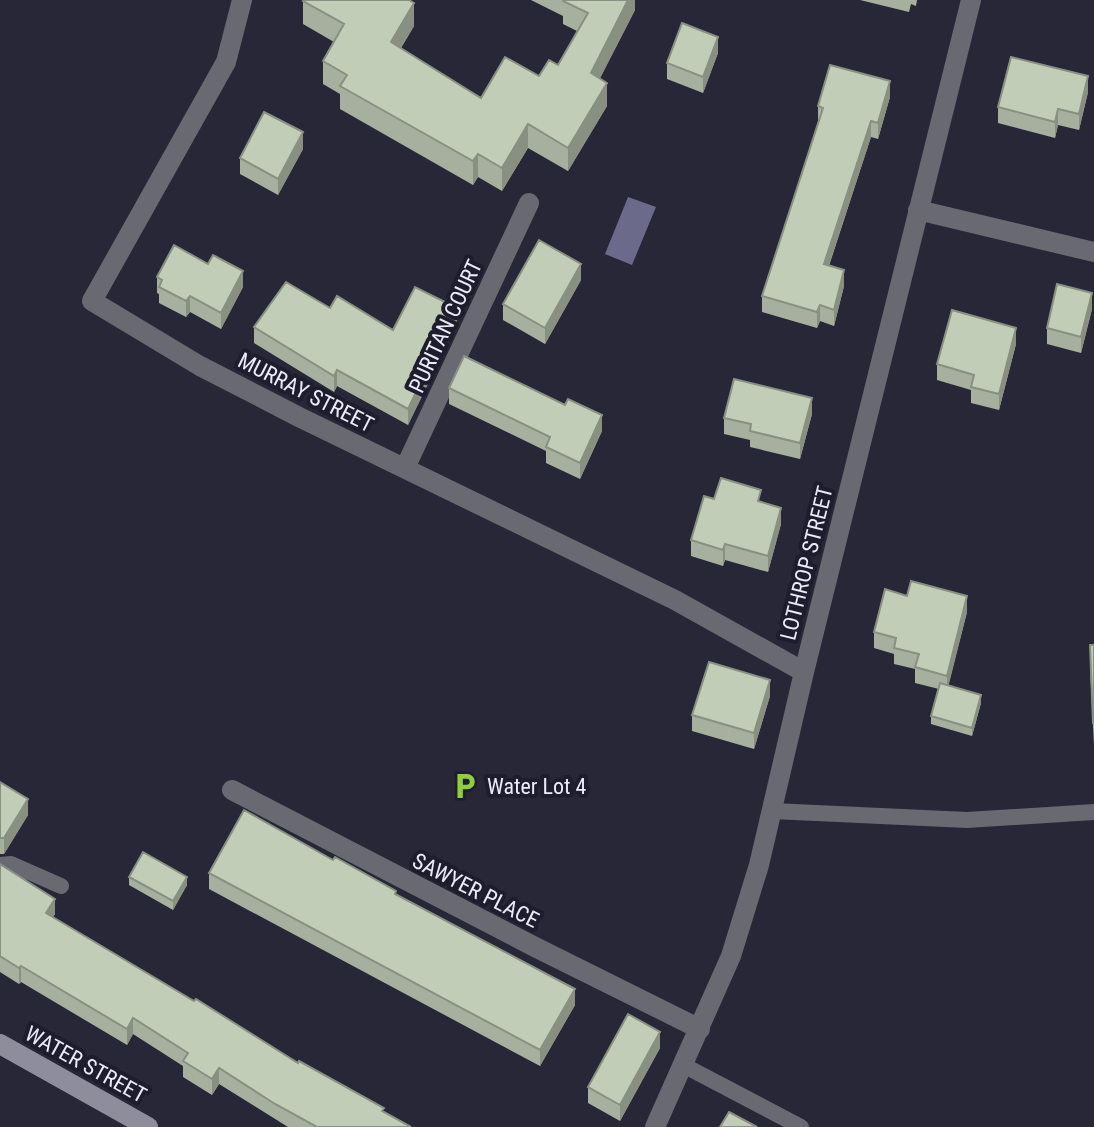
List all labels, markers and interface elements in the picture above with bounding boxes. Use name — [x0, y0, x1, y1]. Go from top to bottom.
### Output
street label: PURITAN COURT — [404, 256, 487, 397]
street label: MURRAY STREET — [234, 348, 378, 437]
street label: LOTHROP STREET — [775, 483, 838, 643]
parking icon: Water Lot 4 — [450, 771, 480, 801]
place label: Water Lot 4 — [487, 774, 587, 799]
street label: SAWYER PLACE — [409, 848, 543, 933]
street label: WATER STREET — [21, 1021, 151, 1108]

